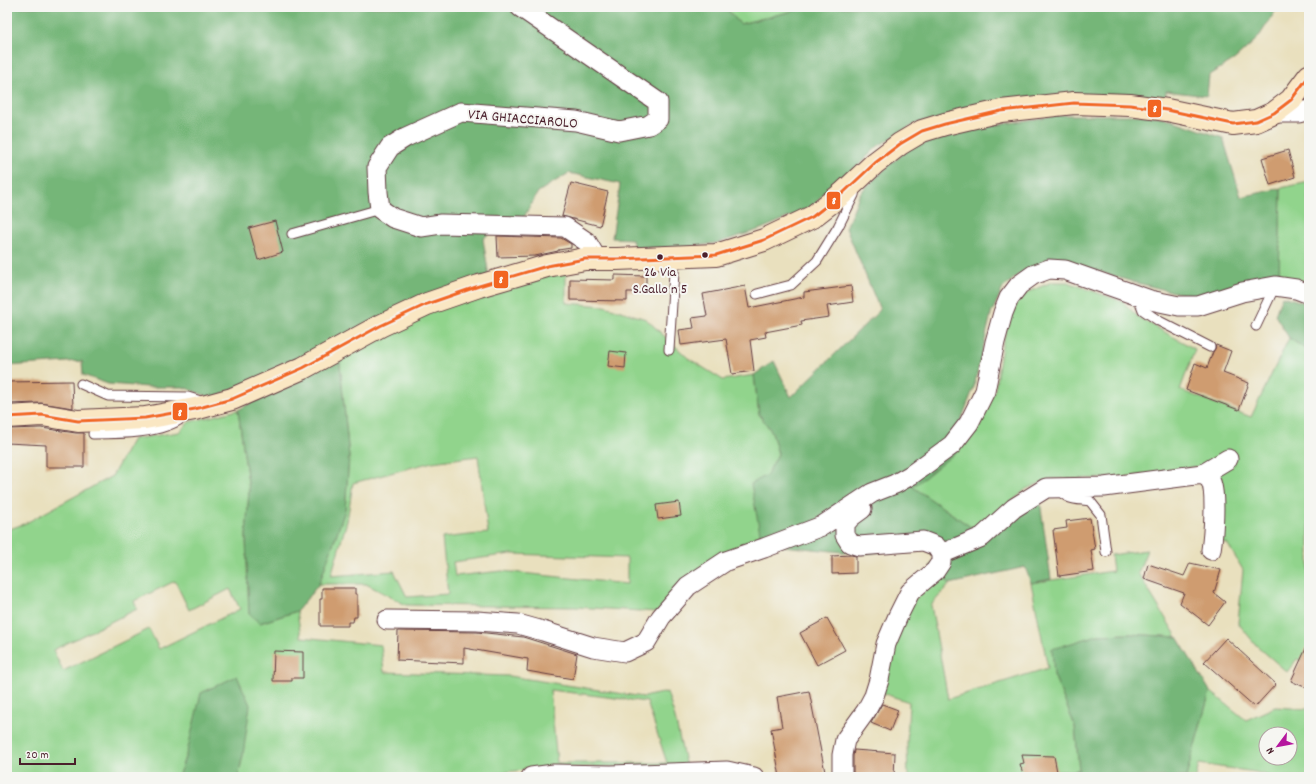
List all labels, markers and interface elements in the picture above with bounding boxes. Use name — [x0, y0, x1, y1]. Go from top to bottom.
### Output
line badge: 8 — [1147, 99, 1162, 118]
text: 8 — [1153, 102, 1158, 118]
street label: VIA GHIACCIAROLO — [467, 104, 579, 136]
line badge: 8 — [826, 191, 841, 210]
text: 8 — [832, 194, 837, 210]
unlabelled marker — [700, 250, 710, 260]
marker: 26 Via S.Gallo n 5 — [655, 252, 665, 262]
place label: 26 Via S.Gallo n 5 — [633, 263, 687, 300]
line badge: 8 — [493, 270, 509, 289]
text: 8 — [499, 273, 504, 289]
line badge: 8 — [172, 402, 188, 421]
text: 8 — [178, 406, 183, 422]
north arrow — [1258, 726, 1298, 766]
scale bar — [20, 740, 75, 766]
text: N — [1263, 743, 1279, 757]
text: 20 m — [26, 747, 49, 764]

